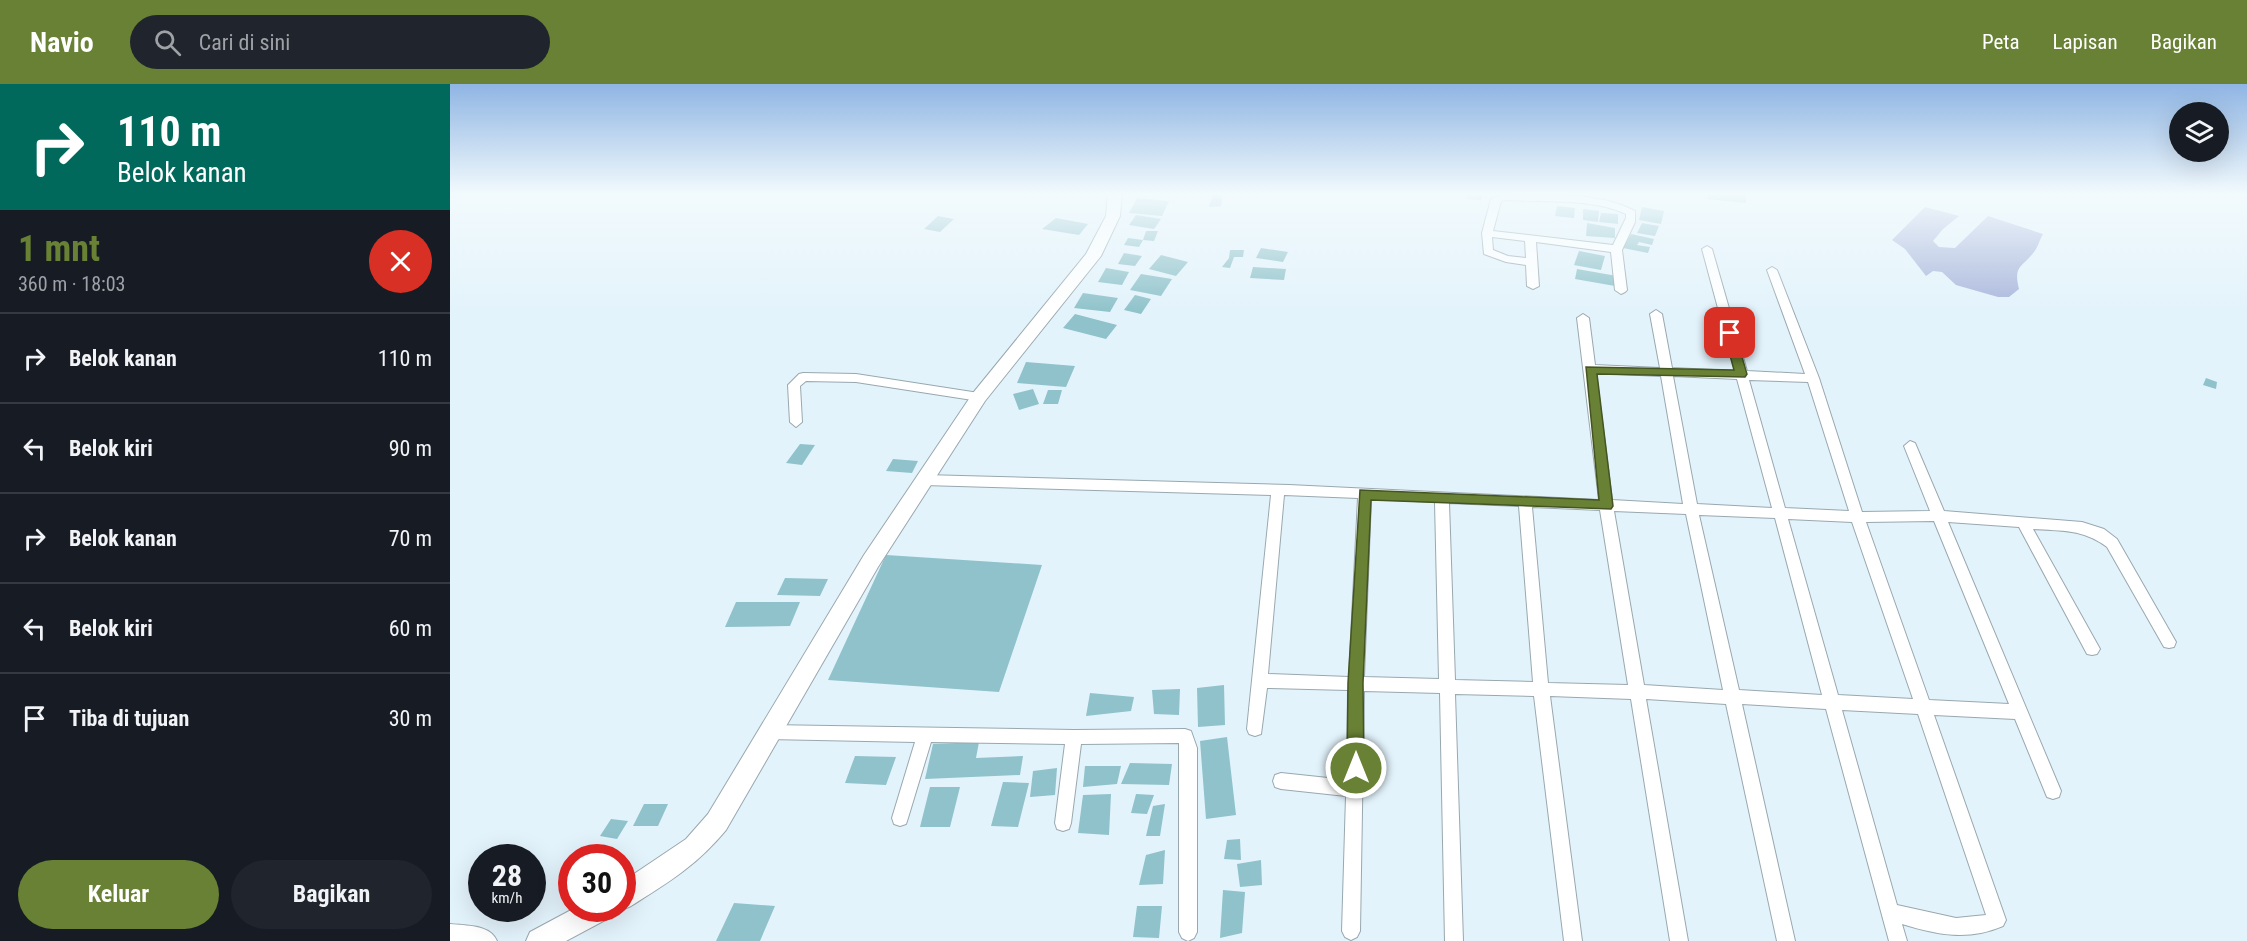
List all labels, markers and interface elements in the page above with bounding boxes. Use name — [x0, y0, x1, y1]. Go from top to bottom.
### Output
search box — [130, 15, 550, 69]
text: Navio — [30, 26, 94, 59]
icon: search — [151, 26, 184, 59]
text: Cari di sini — [199, 30, 290, 55]
text: Peta — [1982, 30, 2020, 54]
text: Lapisan — [2053, 30, 2118, 54]
text: Bagikan — [2151, 30, 2217, 54]
map controls — [2169, 102, 2229, 162]
button: layers — [2169, 102, 2229, 162]
text: 110 m — [117, 107, 222, 156]
icon: right — [18, 108, 96, 186]
text: Belok kanan — [117, 157, 247, 189]
text: 1 mnt — [18, 228, 100, 270]
button: close — [369, 230, 432, 293]
text: 360 m · 18:03 — [18, 272, 125, 296]
pin — [1704, 307, 1755, 358]
icon: arrive — [1713, 316, 1746, 349]
icon: right — [18, 342, 51, 375]
text: Belok kanan — [69, 346, 177, 371]
text: 110 m — [378, 346, 432, 371]
icon: left — [18, 432, 51, 465]
text: Belok kiri — [69, 436, 153, 461]
text: 90 m — [389, 436, 432, 461]
icon: right — [18, 522, 51, 555]
text: Belok kanan — [69, 526, 177, 551]
text: 70 m — [389, 526, 432, 551]
icon: left — [18, 612, 51, 645]
text: Belok kiri — [69, 616, 153, 641]
text: 60 m — [389, 616, 432, 641]
icon: arrive — [18, 702, 51, 735]
text: Tiba di tujuan — [69, 706, 189, 731]
text: 30 m — [389, 706, 432, 731]
position arrow — [1324, 736, 1388, 800]
speed limit sign: 30 — [558, 844, 636, 922]
text: 28 — [492, 858, 522, 893]
button: Keluar — [18, 860, 219, 929]
button: Bagikan — [231, 860, 432, 929]
text: km/h — [492, 889, 522, 907]

